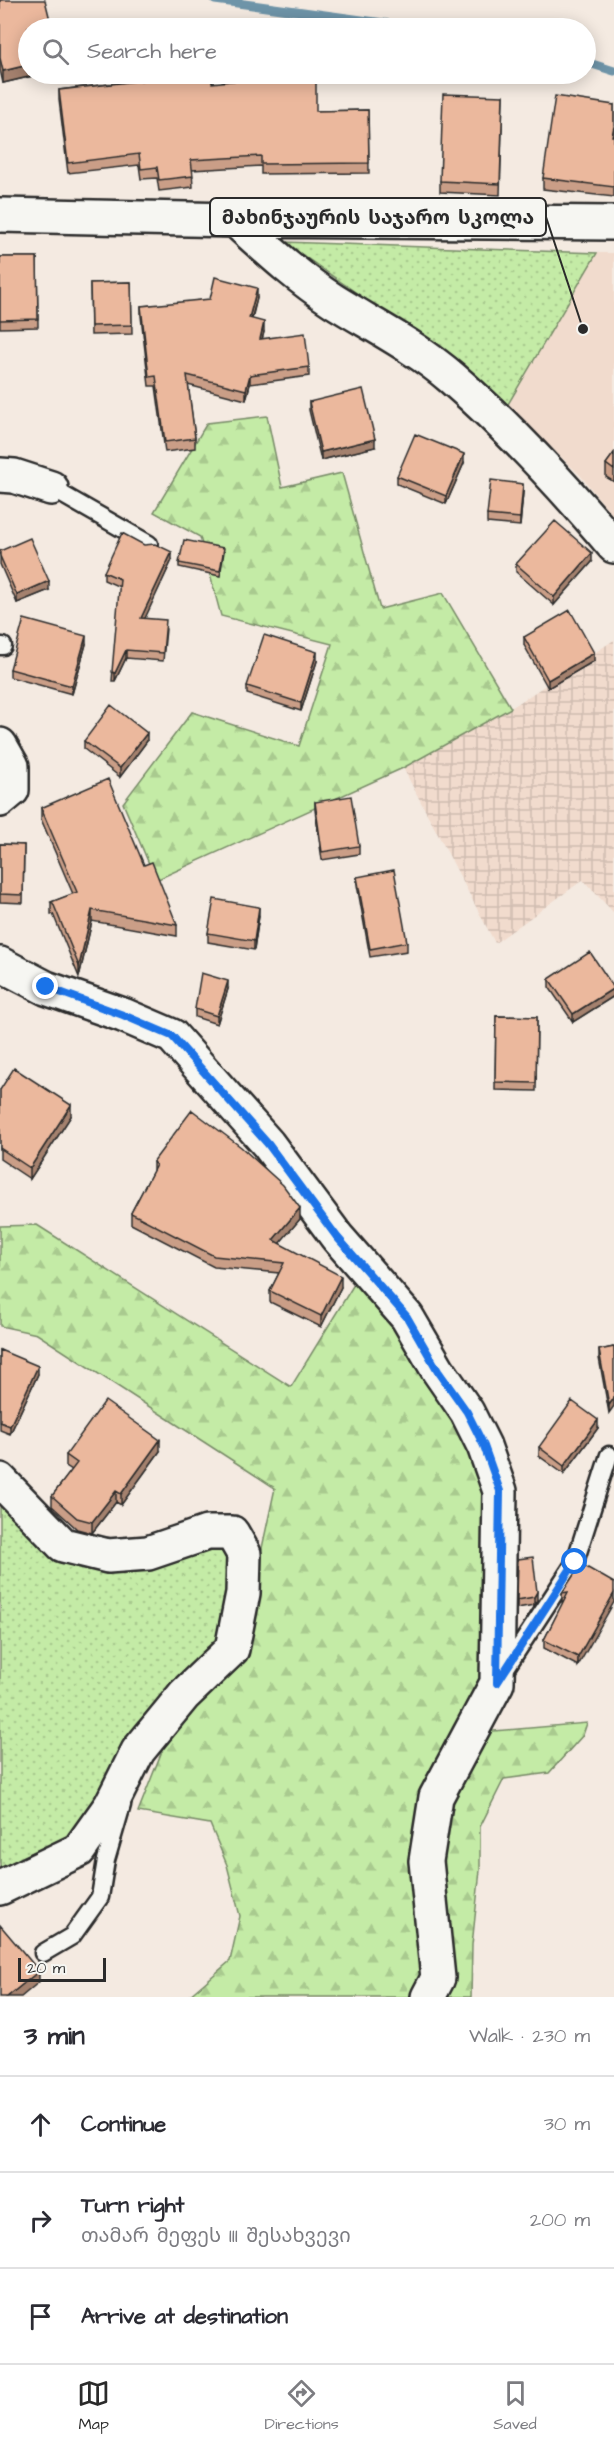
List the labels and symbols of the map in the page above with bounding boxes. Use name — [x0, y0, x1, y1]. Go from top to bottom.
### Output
callout: მახინჯაურის საჯარო სკოლა — [210, 198, 546, 236]
text: მახინჯაურის საჯარო სკოლა — [222, 204, 534, 232]
route end — [32, 973, 58, 999]
route start — [561, 1548, 587, 1574]
scale bar — [18, 1955, 106, 1982]

